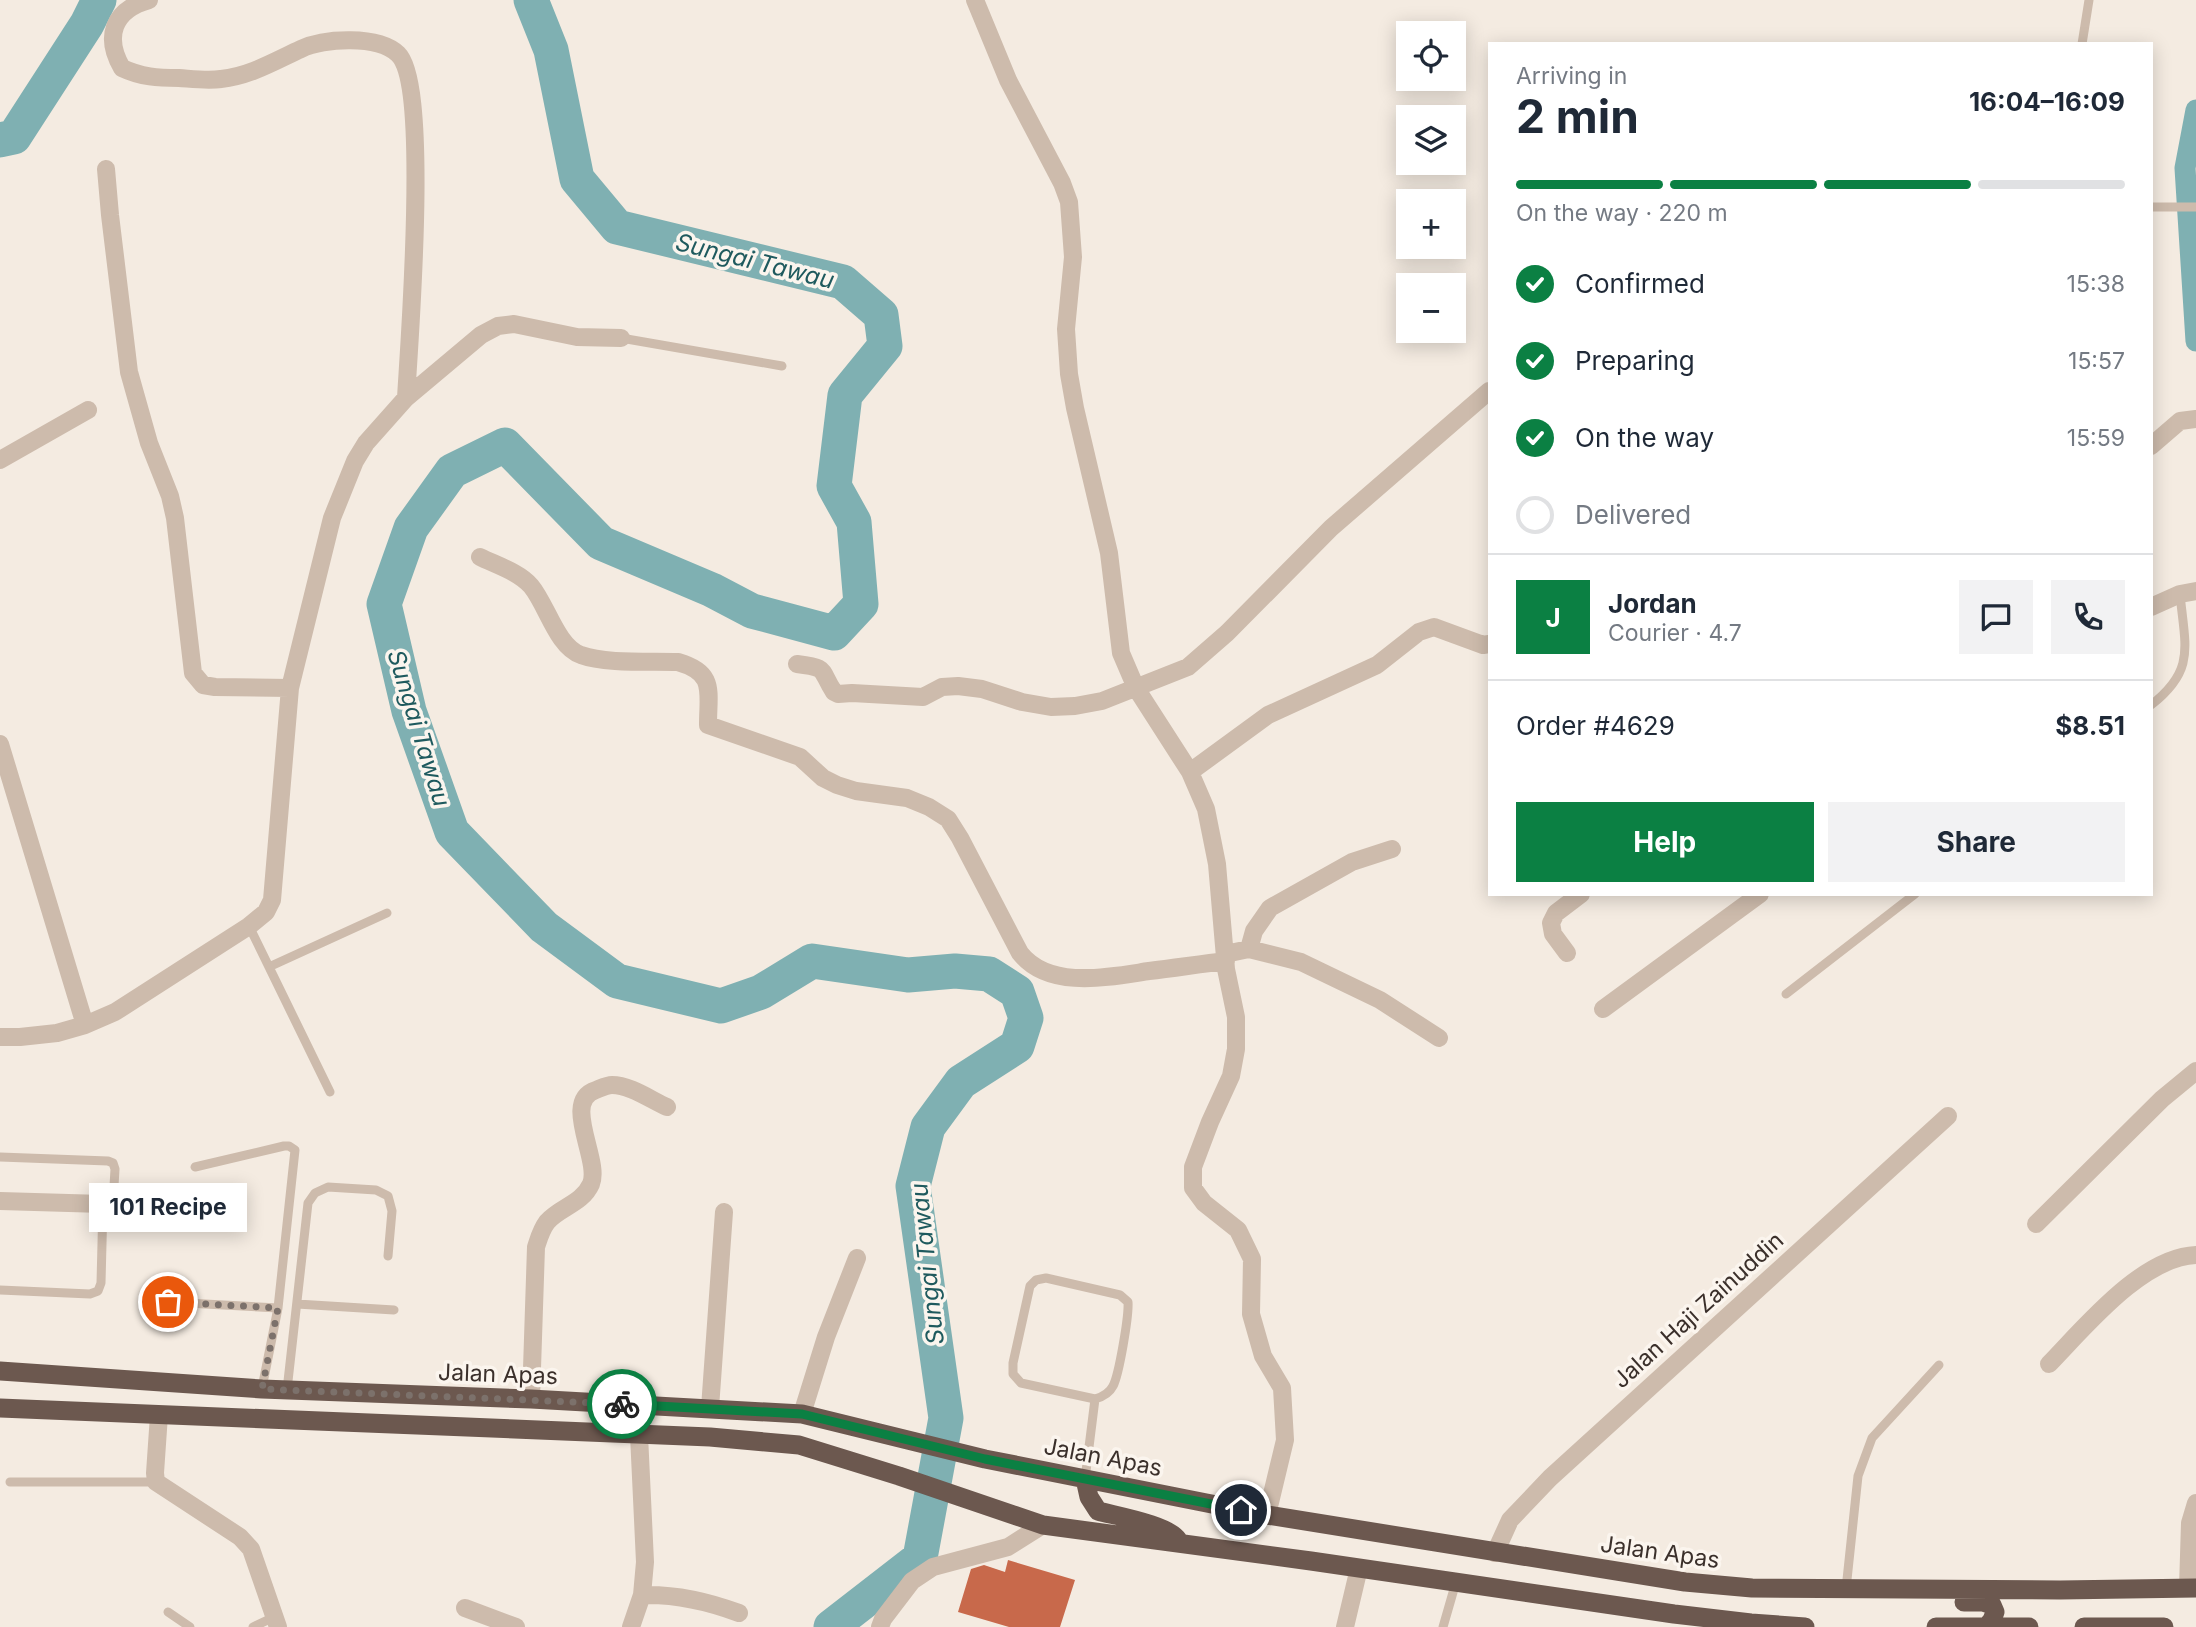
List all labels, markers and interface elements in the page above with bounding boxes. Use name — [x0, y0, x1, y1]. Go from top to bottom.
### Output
map controls — [1396, 21, 1466, 343]
button: locate — [1396, 21, 1466, 91]
text: Arriving in — [1516, 62, 1627, 90]
text: 16:04–16:09 — [1969, 86, 2125, 117]
text: 2 min — [1516, 88, 1639, 144]
button: layers — [1396, 105, 1466, 175]
button: + — [1396, 189, 1466, 259]
text: On the way · 220 m — [1516, 199, 1728, 227]
water label: Sungai Tawau — [673, 227, 837, 295]
icon: check — [1516, 265, 1554, 303]
text: Confirmed — [1575, 268, 1705, 299]
text: 15:38 — [2067, 270, 2125, 298]
button: − — [1396, 273, 1466, 343]
icon: check — [1516, 342, 1554, 380]
text: Preparing — [1575, 345, 1695, 376]
text: 15:57 — [2068, 347, 2125, 375]
icon: check — [1516, 419, 1554, 457]
text: On the way — [1575, 422, 1714, 453]
text: 15:59 — [2067, 424, 2125, 452]
text: Delivered — [1575, 499, 1691, 530]
button: chat — [1959, 580, 2033, 654]
button: phone — [2051, 580, 2125, 654]
text: Jordan — [1608, 588, 1697, 619]
text: J — [1545, 602, 1561, 633]
text: Courier · 4.7 — [1608, 619, 1742, 647]
water label: Sungai Tawau — [381, 646, 457, 810]
text: Order #4629 — [1516, 710, 1675, 741]
text: $8.51 — [2055, 710, 2125, 741]
button: Help — [1516, 802, 1814, 882]
button: Share — [1828, 802, 2125, 882]
water label: Sungai Tawau — [904, 1182, 950, 1346]
callout: 101 Recipe — [89, 1183, 247, 1232]
text: 101 Recipe — [109, 1193, 227, 1221]
street label: Jalan Haji Zainuddin — [1607, 1226, 1789, 1394]
pin — [138, 1272, 198, 1332]
icon: bag — [149, 1283, 187, 1321]
street label: Jalan Apas — [438, 1358, 558, 1390]
courier — [587, 1369, 657, 1439]
icon: bike — [603, 1385, 641, 1423]
street label: Jalan Apas — [1042, 1432, 1164, 1482]
pin — [1211, 1480, 1271, 1540]
icon: home — [1222, 1491, 1260, 1529]
street label: Jalan Apas — [1599, 1530, 1721, 1574]

